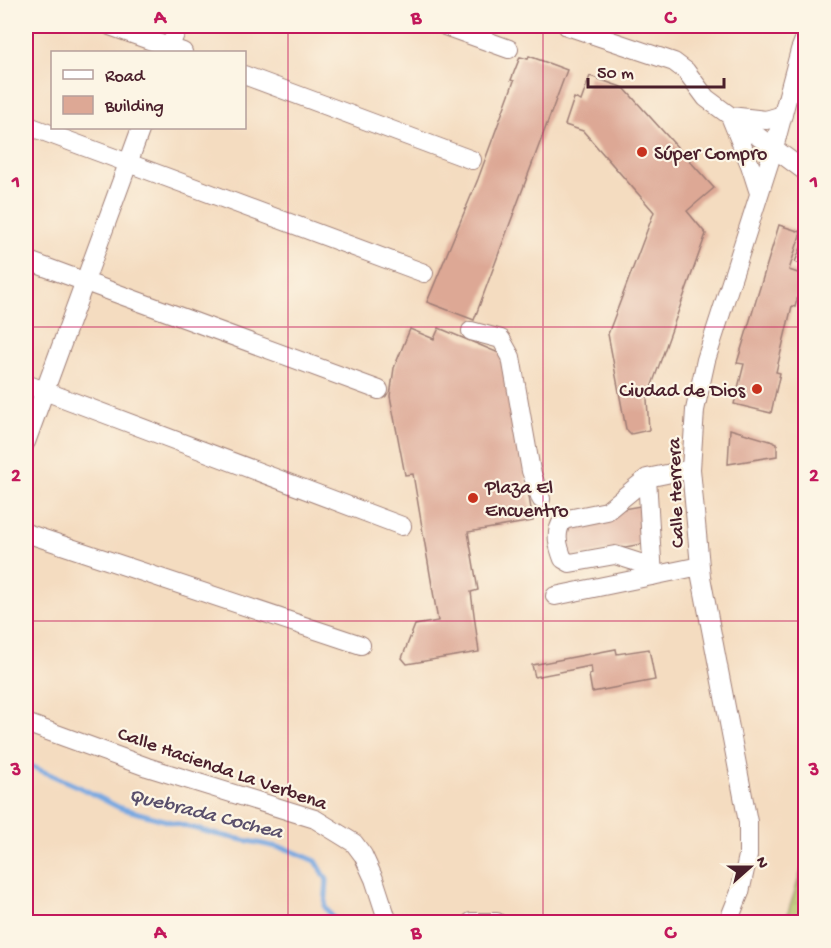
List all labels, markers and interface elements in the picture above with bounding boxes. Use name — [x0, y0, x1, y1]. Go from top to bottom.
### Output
text: A — [153, 8, 168, 31]
text: B — [410, 8, 422, 31]
text: C — [664, 8, 678, 31]
legend — [51, 51, 246, 129]
scale bar — [588, 51, 724, 89]
text: 50 m — [597, 64, 634, 85]
text: Road — [105, 67, 146, 88]
text: Building — [104, 97, 164, 118]
place label: Súper Compro — [654, 144, 767, 167]
marker: Súper Compro — [635, 145, 649, 159]
text: 1 — [11, 172, 20, 195]
text: 1 — [809, 172, 818, 195]
place label: Ciudad de Dios — [619, 381, 746, 404]
marker: Ciudad de Dios — [750, 382, 764, 396]
street label: Calle Herrera — [664, 437, 691, 548]
text: 2 — [11, 466, 21, 489]
text: 2 — [809, 466, 819, 489]
place label: Plaza El Encuentro — [484, 478, 569, 524]
marker: Plaza El Encuentro — [466, 491, 480, 505]
street label: Calle Hacienda La Verbena — [114, 724, 330, 817]
text: 3 — [10, 760, 21, 783]
text: 3 — [808, 760, 819, 783]
water label: Quebrada Cochea — [126, 784, 286, 847]
north arrow — [720, 837, 780, 897]
text: N — [750, 855, 772, 872]
text: A — [153, 923, 168, 946]
text: B — [410, 923, 422, 946]
text: C — [664, 923, 678, 946]

